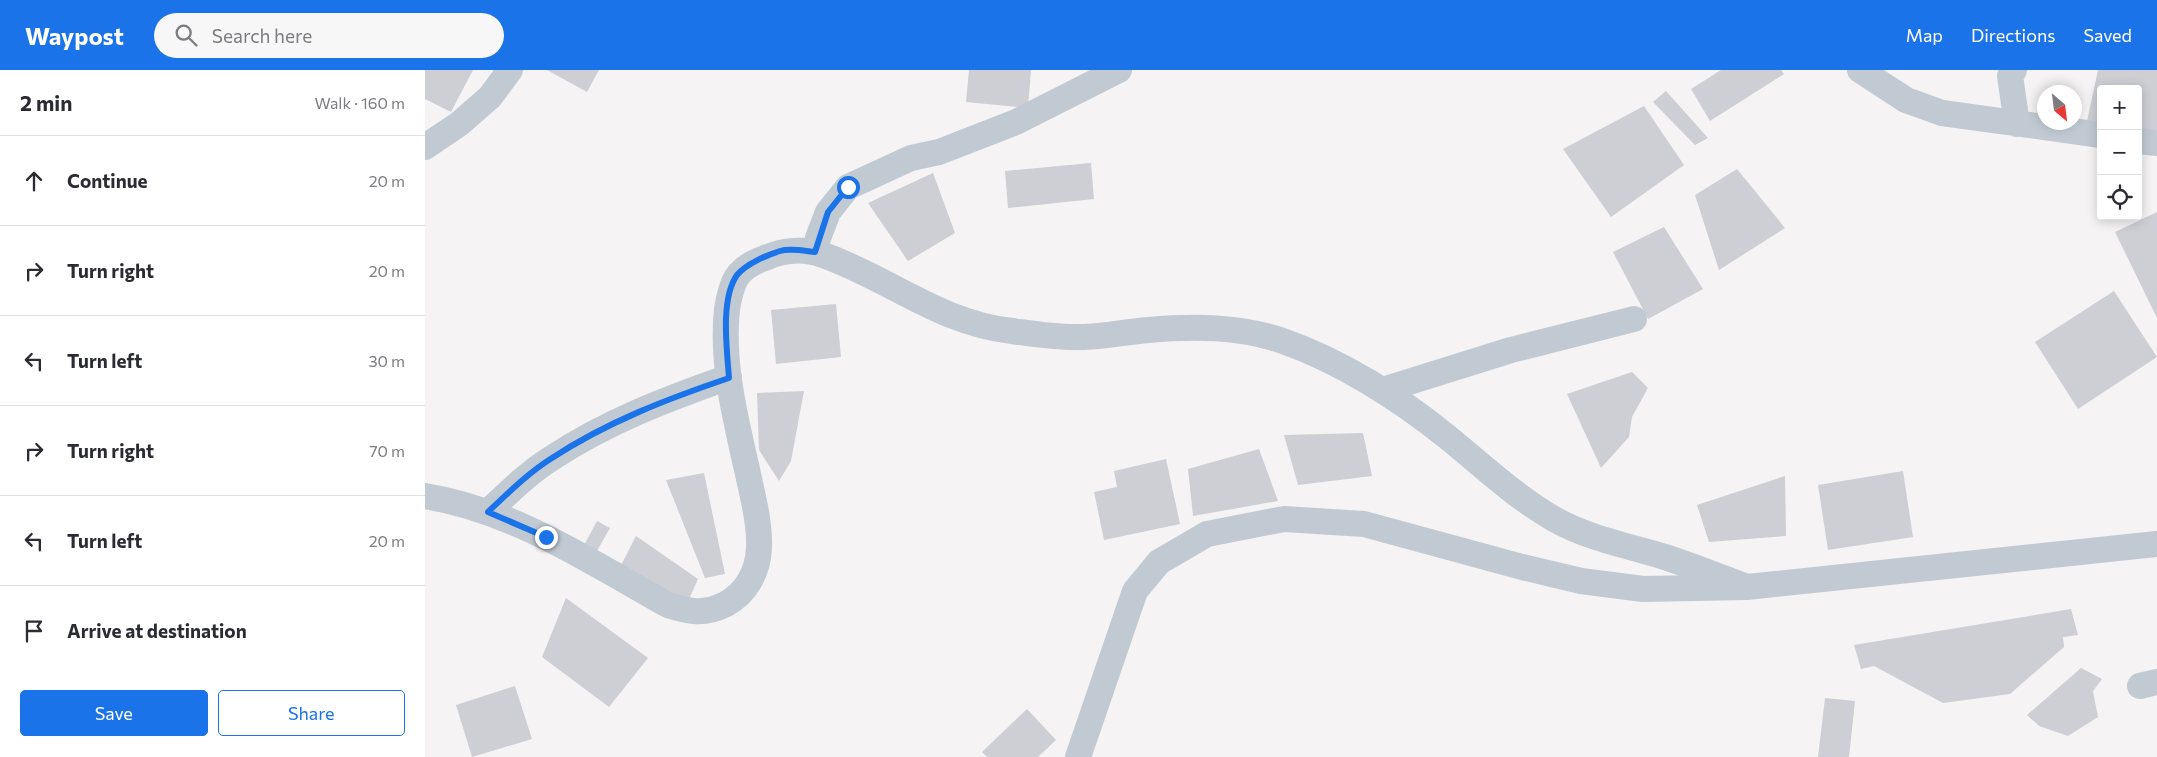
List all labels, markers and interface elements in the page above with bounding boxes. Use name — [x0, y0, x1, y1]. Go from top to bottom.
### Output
search box — [154, 13, 504, 58]
text: Waypost — [25, 21, 124, 50]
icon: search — [172, 21, 200, 49]
text: Search here — [212, 24, 312, 47]
text: Map — [1906, 24, 1943, 46]
text: Directions — [1971, 24, 2055, 46]
text: Saved — [2083, 24, 2132, 46]
north arrow — [2037, 85, 2082, 130]
map controls — [2097, 85, 2142, 220]
button: + — [2097, 85, 2142, 130]
text: 2 min — [20, 90, 72, 115]
text: Walk · 160 m — [315, 93, 405, 112]
button: − — [2097, 130, 2142, 175]
icon: ahead — [20, 167, 48, 195]
text: Continue — [67, 169, 147, 192]
text: 20 m — [369, 171, 405, 190]
button: locate — [2097, 175, 2142, 220]
route start — [837, 176, 860, 199]
icon: right — [20, 257, 48, 285]
text: Turn right — [67, 259, 154, 282]
text: 20 m — [369, 261, 405, 280]
icon: left — [20, 347, 48, 375]
text: Turn left — [67, 349, 142, 372]
text: 30 m — [368, 351, 405, 370]
icon: right — [20, 437, 48, 465]
text: Turn right — [67, 439, 154, 462]
text: 70 m — [369, 441, 405, 460]
route end — [535, 526, 558, 549]
icon: left — [20, 527, 48, 555]
text: Turn left — [67, 529, 142, 552]
text: 20 m — [369, 531, 405, 550]
icon: arrive — [20, 617, 48, 645]
text: Arrive at destination — [67, 619, 247, 642]
button: Save — [20, 690, 208, 736]
button: Share — [218, 690, 405, 736]

